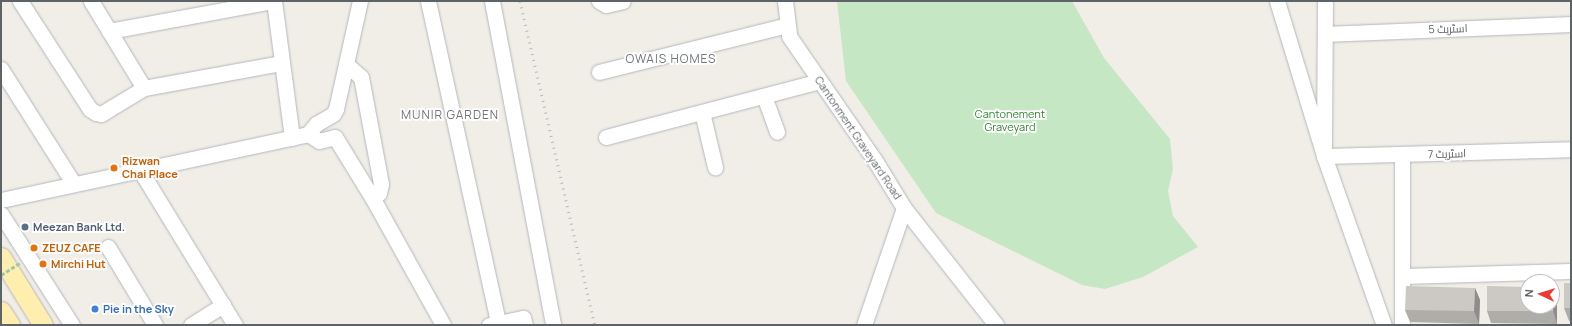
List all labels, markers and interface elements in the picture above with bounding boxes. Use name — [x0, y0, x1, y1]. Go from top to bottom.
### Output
street label: اسٹریٹ 5 — [1428, 22, 1468, 36]
district label: OWAIS HOMES — [626, 52, 716, 66]
street label: Cantonment Graveyard Road — [812, 74, 904, 202]
district label: MUNIR GARDEN — [401, 108, 499, 122]
park label: Cantonement Graveyard — [975, 108, 1045, 134]
street label: اسٹریٹ 7 — [1428, 147, 1466, 161]
place label: Rizwan Chai Place — [122, 155, 178, 181]
marker: Rizwan Chai Place — [109, 163, 119, 173]
place label: Meezan Bank Ltd. — [33, 220, 125, 234]
marker: Meezan Bank Ltd. — [20, 222, 30, 232]
place label: ZEUZ CAFE — [42, 241, 101, 255]
marker: ZEUZ CAFE — [29, 243, 39, 253]
place label: Mirchi Hut — [51, 257, 106, 271]
marker: Mirchi Hut — [38, 259, 48, 269]
north arrow — [1520, 274, 1560, 314]
text: N — [1521, 289, 1536, 298]
place label: Pie in the Sky — [103, 302, 174, 316]
marker: Pie in the Sky — [90, 304, 100, 314]

